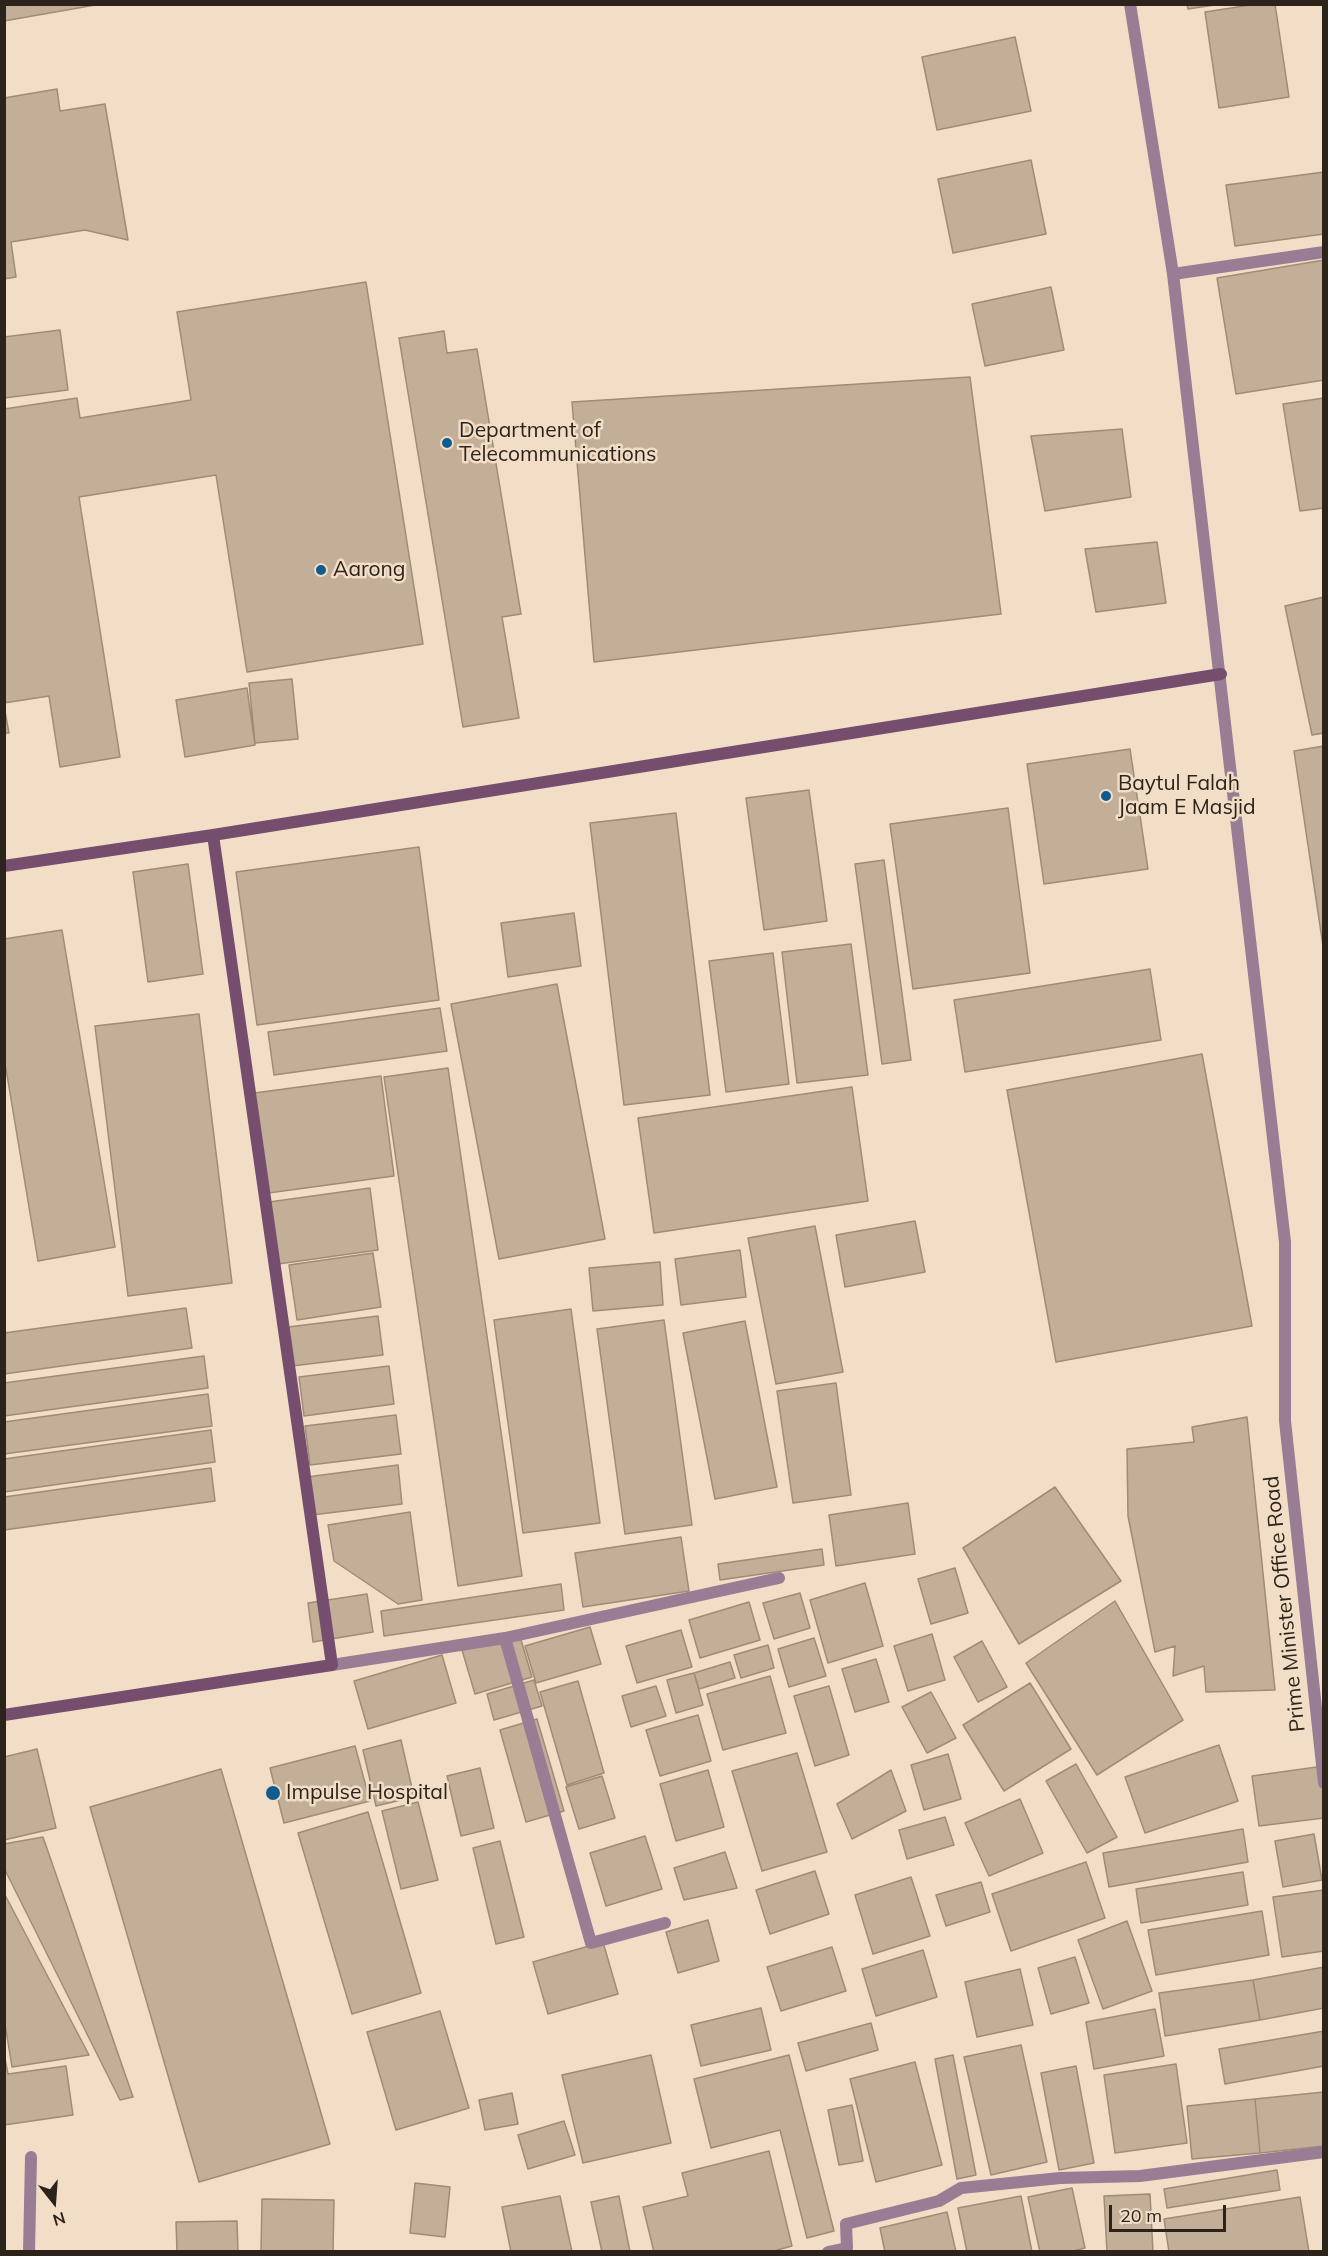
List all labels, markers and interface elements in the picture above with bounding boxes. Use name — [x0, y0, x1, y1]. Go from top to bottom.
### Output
place label: Department of Telecommunications — [459, 418, 656, 468]
marker: Department of Telecommunications — [440, 436, 454, 450]
place label: Aarong — [333, 557, 405, 583]
marker: Aarong — [314, 563, 328, 577]
place label: Baytul Falah Jaam E Masjid — [1118, 771, 1255, 821]
marker: Baytul Falah Jaam E Masjid — [1099, 789, 1113, 803]
street label: Prime Minister Office Road — [1259, 1475, 1311, 1733]
place label: Impulse Hospital — [286, 1780, 448, 1806]
marker: Impulse Hospital — [264, 1784, 282, 1802]
north arrow — [24, 2172, 84, 2232]
scale bar — [1112, 2193, 1229, 2231]
text: 20 m — [1120, 2204, 1162, 2227]
text: N — [51, 2208, 68, 2231]

